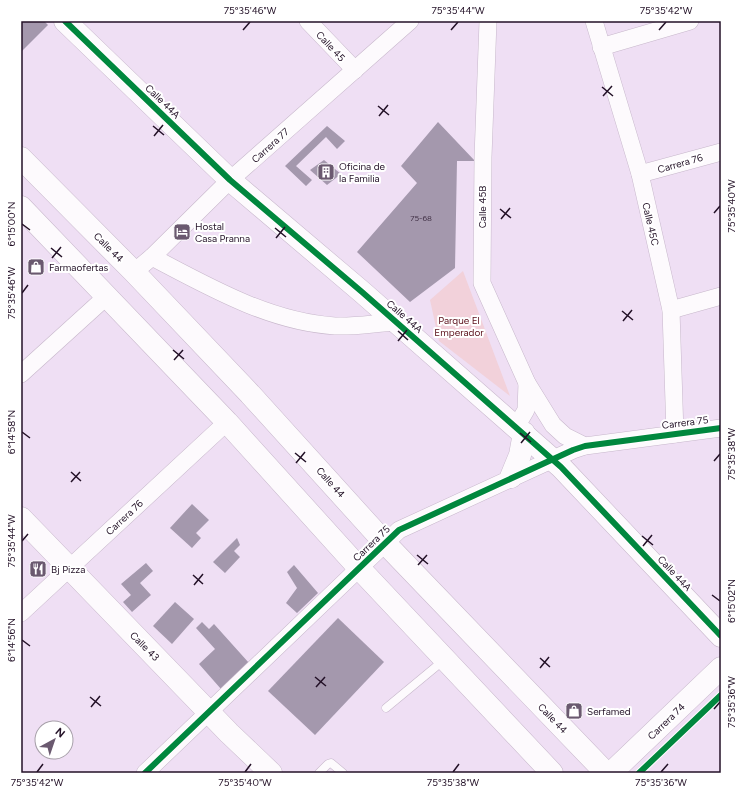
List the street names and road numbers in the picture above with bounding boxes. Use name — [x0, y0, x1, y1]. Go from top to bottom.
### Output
street label: Calle 45 — [313, 29, 348, 64]
street label: Calle 44A — [142, 81, 183, 121]
street label: Carrera 77 — [249, 125, 292, 166]
street label: Carrera 76 — [656, 151, 705, 176]
street label: Calle 45B — [476, 186, 489, 228]
street label: Calle 45C — [639, 201, 662, 247]
street label: Calle 44 — [91, 230, 126, 265]
street label: Calle 44A — [384, 297, 426, 336]
street label: Carrera 75 — [661, 413, 709, 432]
street label: Calle 44 — [313, 464, 348, 500]
street label: Carrera 76 — [103, 497, 146, 538]
street label: Carrera 75 — [350, 522, 393, 564]
street label: Calle 44A — [655, 553, 694, 594]
street label: Calle 43 — [127, 629, 162, 664]
street label: Carrera 74 — [645, 700, 688, 742]
street label: Calle 44 — [535, 701, 570, 736]

